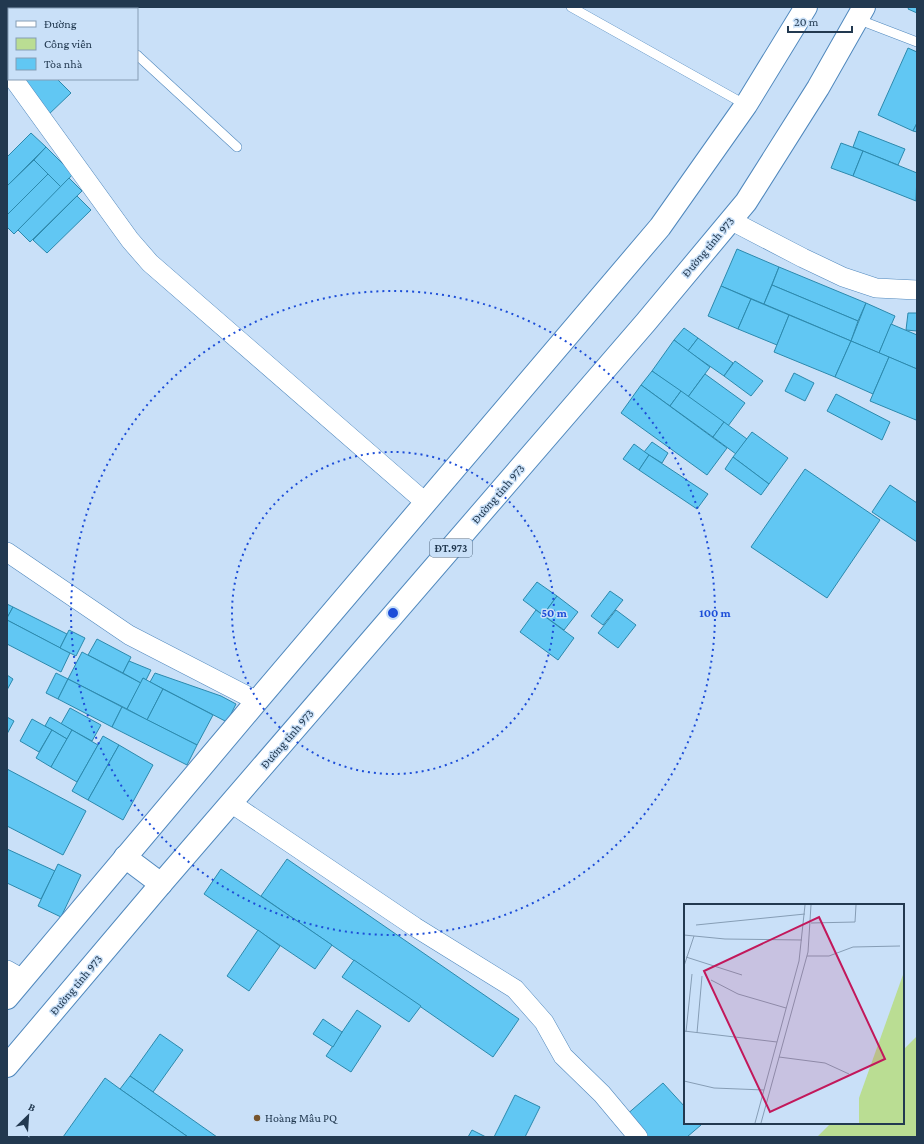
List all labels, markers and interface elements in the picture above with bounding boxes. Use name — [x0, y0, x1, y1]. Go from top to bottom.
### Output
legend — [8, 8, 138, 80]
scale bar — [788, 8, 852, 34]
text: 20 m — [794, 15, 819, 29]
text: Đường — [44, 17, 77, 31]
text: Công viên — [44, 37, 92, 51]
text: Tòa nhà — [44, 57, 83, 71]
street label: Đường tỉnh 973 — [679, 214, 737, 280]
street label: Đường tỉnh 973 — [468, 461, 528, 527]
road number: ĐT.973 — [430, 539, 472, 557]
centre of rings — [386, 606, 400, 620]
text: 50 m — [541, 606, 568, 620]
text: 100 m — [699, 606, 732, 620]
street label: Đường tỉnh 973 — [257, 706, 317, 772]
inset map — [684, 904, 904, 1124]
street label: Đường tỉnh 973 — [47, 952, 105, 1018]
north arrow — [8, 1096, 48, 1136]
text: B — [27, 1100, 38, 1114]
place label: Hoàng Mâu PQ — [265, 1111, 338, 1125]
marker: Hoàng Mâu PQ — [252, 1113, 262, 1123]

